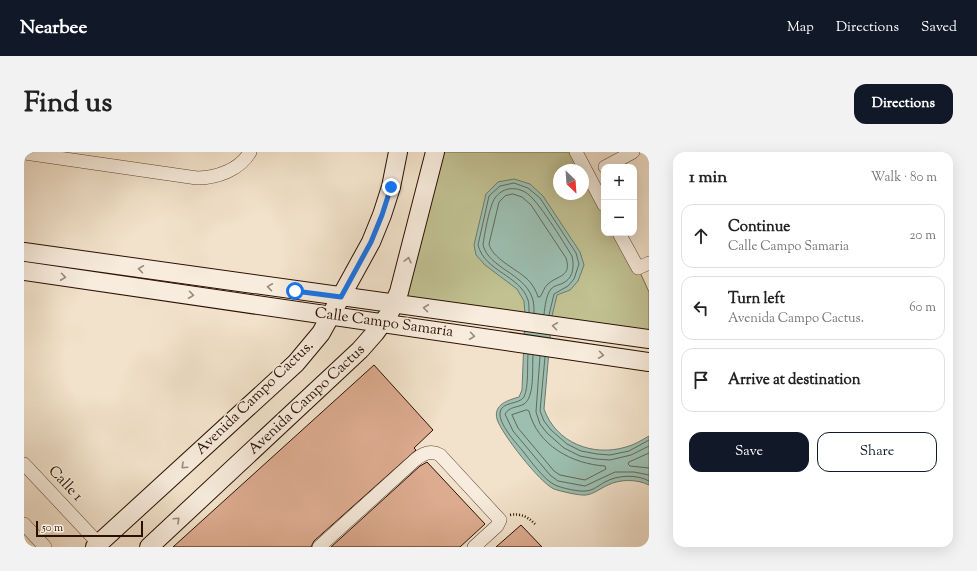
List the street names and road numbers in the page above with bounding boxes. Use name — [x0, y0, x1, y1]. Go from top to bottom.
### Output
street label: Calle Campo Samaria — [313, 303, 455, 343]
street label: Avenida Campo Cactus. — [192, 337, 318, 459]
street label: Avenida Campo Cactus — [245, 341, 369, 459]
street label: Calle 1 — [43, 461, 87, 507]

